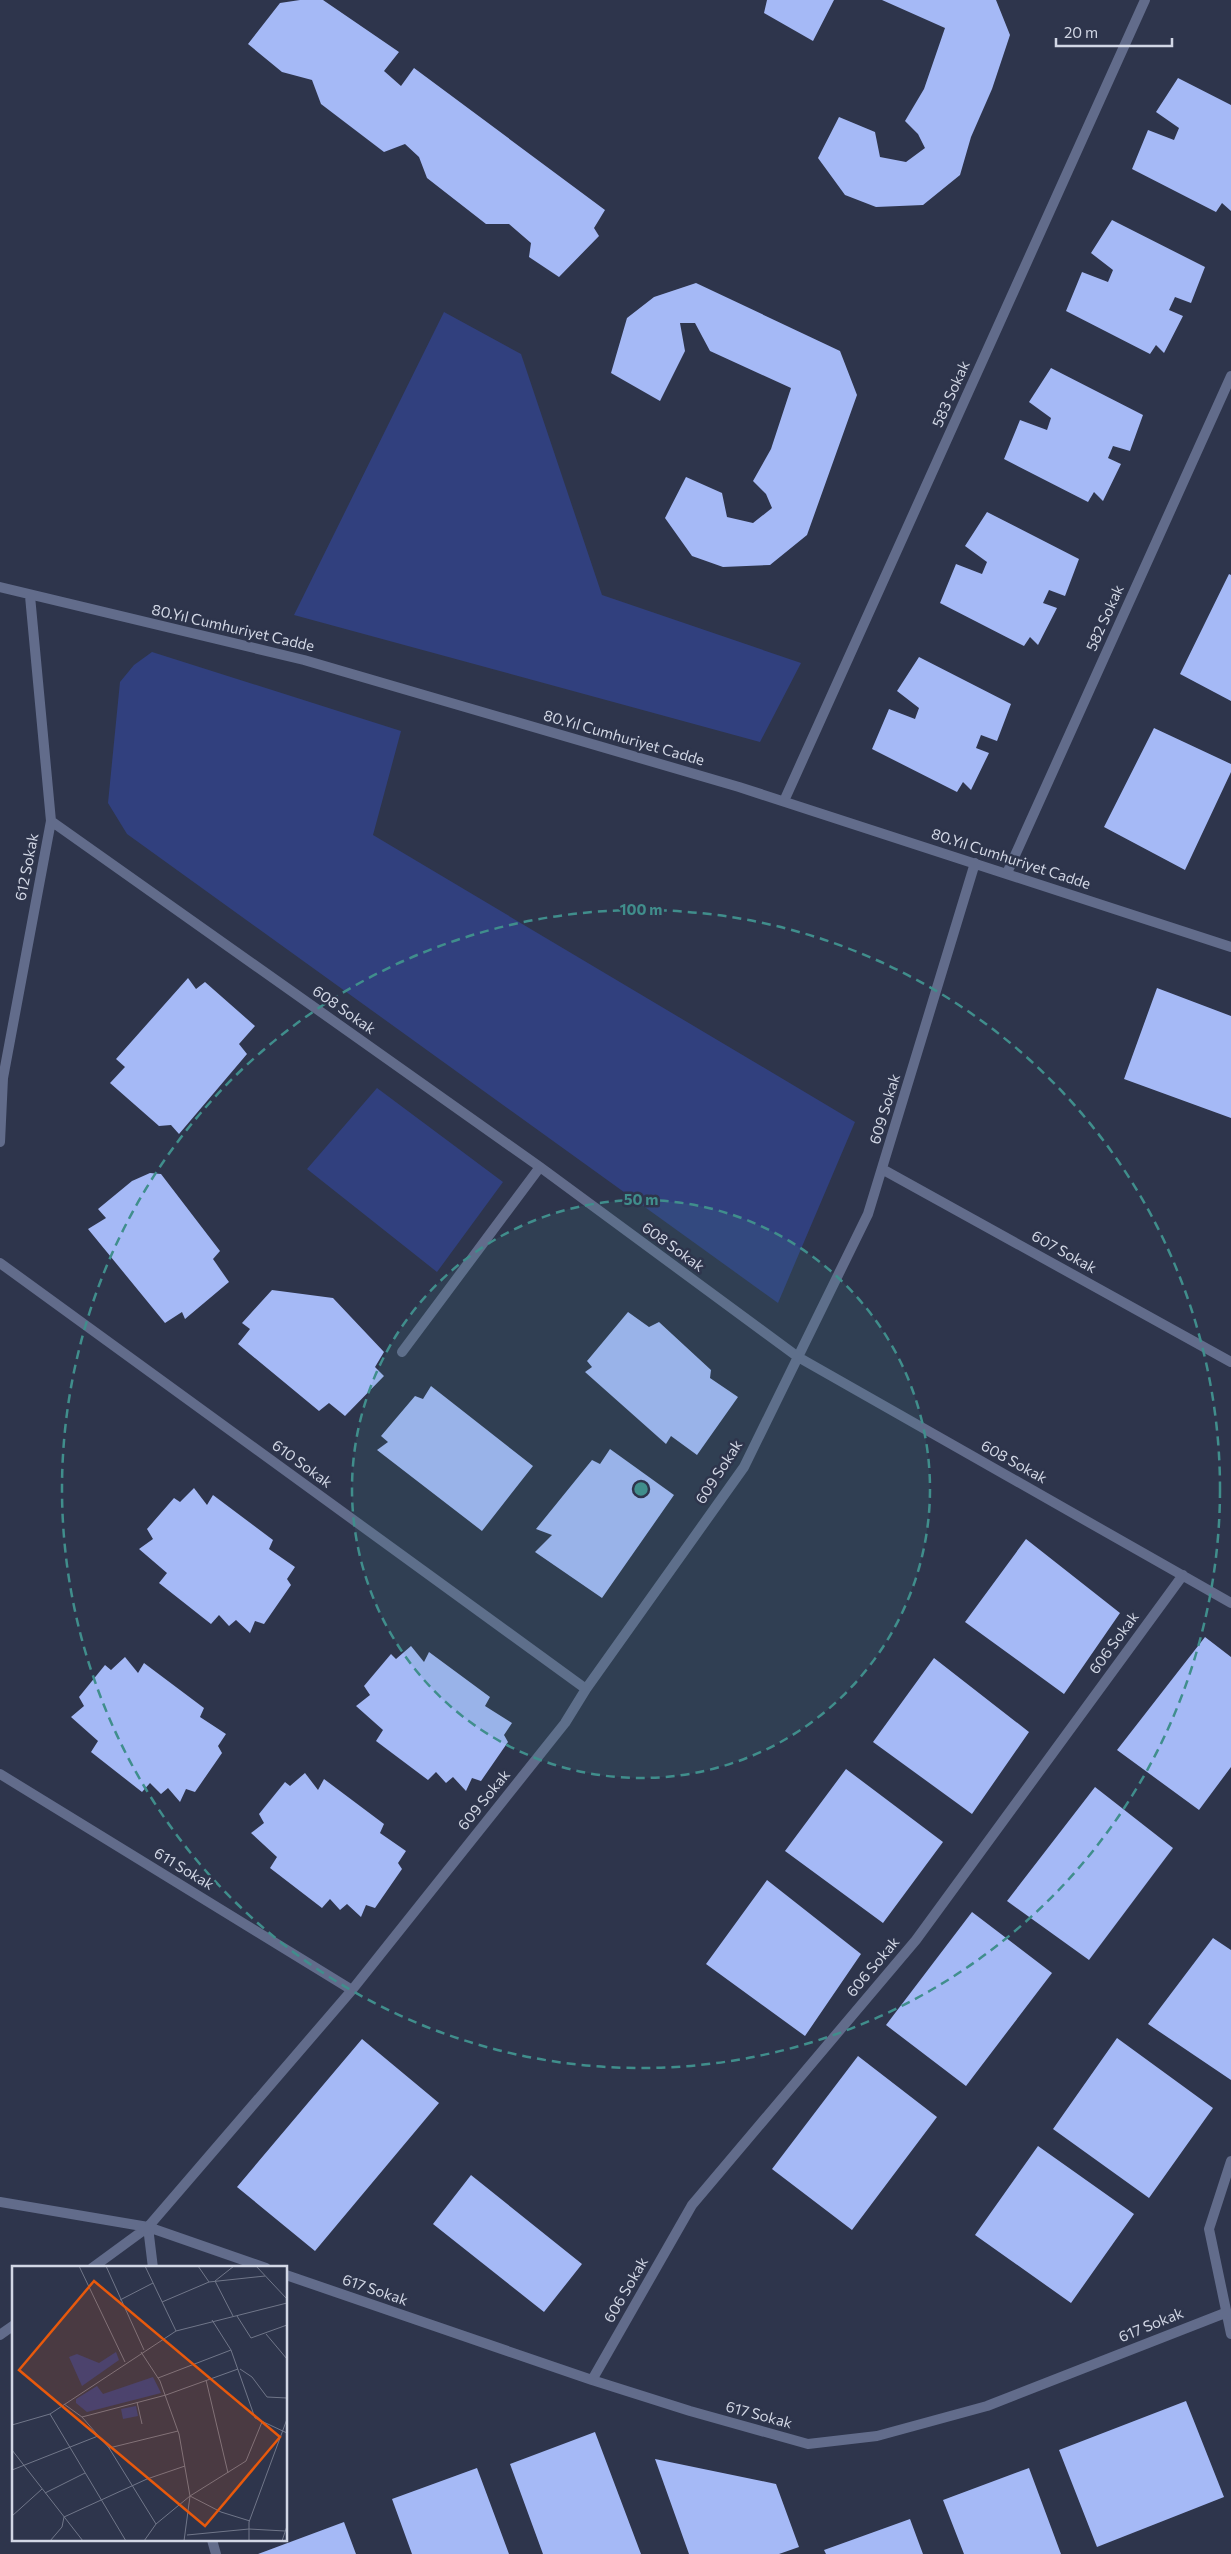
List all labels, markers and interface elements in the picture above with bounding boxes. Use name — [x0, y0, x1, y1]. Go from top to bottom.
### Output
scale bar — [1056, 15, 1172, 47]
text: 20 m — [1064, 23, 1098, 41]
street label: 583 Sokak — [927, 358, 973, 430]
street label: 582 Sokak — [1081, 582, 1127, 654]
street label: 80.Yıl Cumhuriyet Cadde — [150, 600, 316, 655]
street label: 80.Yıl Cumhuriyet Cadde — [542, 705, 707, 769]
street label: 80.Yıl Cumhuriyet Cadde — [929, 824, 1093, 892]
street label: 612 Sokak — [11, 831, 41, 902]
text: 100 m — [620, 900, 662, 918]
street label: 608 Sokak — [310, 981, 380, 1037]
street label: 609 Sokak — [865, 1071, 903, 1146]
text: 50 m — [624, 1190, 658, 1208]
street label: 608 Sokak — [639, 1218, 708, 1275]
street label: 607 Sokak — [1029, 1226, 1100, 1276]
street label: 610 Sokak — [269, 1435, 336, 1491]
street label: 609 Sokak — [691, 1436, 746, 1507]
street label: 608 Sokak — [978, 1436, 1051, 1487]
centre of rings — [632, 1480, 650, 1498]
street label: 606 Sokak — [1085, 1608, 1142, 1677]
street label: 609 Sokak — [453, 1765, 513, 1833]
street label: 611 Sokak — [151, 1843, 218, 1893]
street label: 606 Sokak — [842, 1933, 903, 2000]
street label: 606 Sokak — [599, 2254, 651, 2325]
inset map — [12, 2266, 288, 2542]
street label: 617 Sokak — [340, 2269, 410, 2309]
street label: 617 Sokak — [1116, 2303, 1186, 2345]
street label: 617 Sokak — [724, 2397, 795, 2432]

